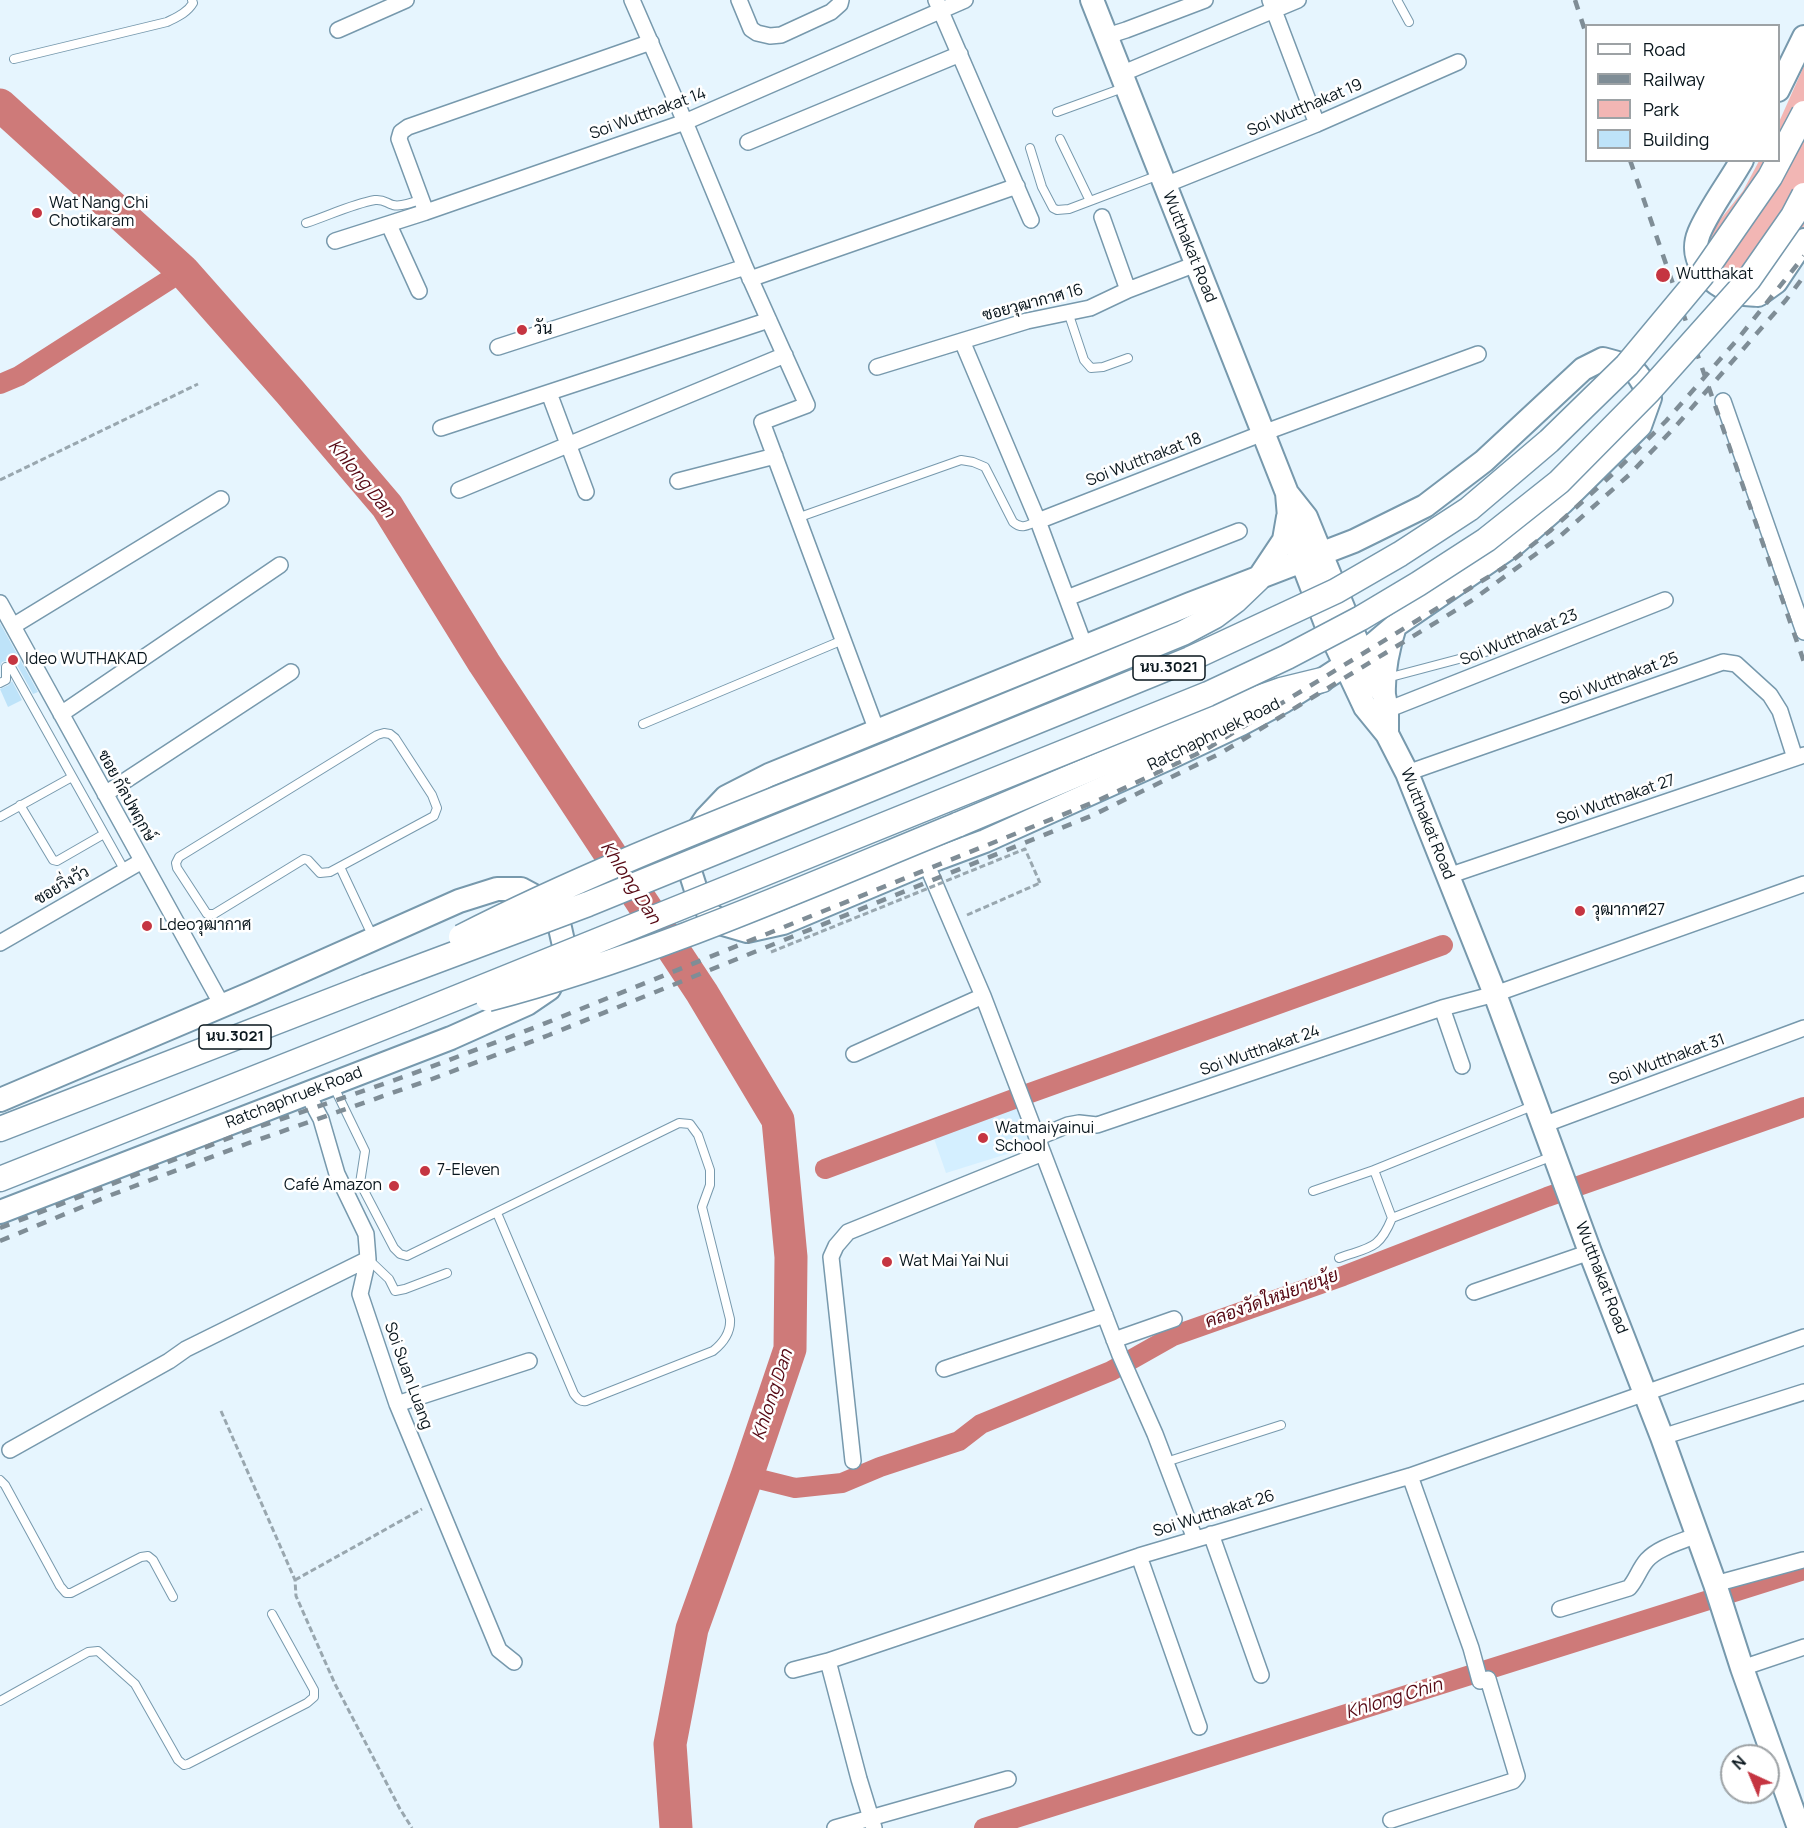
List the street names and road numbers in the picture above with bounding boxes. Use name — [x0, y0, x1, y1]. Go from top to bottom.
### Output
street label: Soi Wutthakat 19 — [1245, 75, 1365, 141]
street label: Soi Wutthakat 14 — [587, 84, 709, 144]
street label: Wutthakat Road — [1158, 188, 1220, 306]
street label: ซอยวุฒากาศ 16 — [980, 280, 1086, 326]
street label: Soi Wutthakat 18 — [1083, 429, 1205, 491]
street label: Soi Wutthakat 23 — [1457, 606, 1581, 670]
street label: Soi Wutthakat 25 — [1557, 649, 1681, 709]
road number: นบ.3021 — [1133, 656, 1205, 680]
street label: Ratchaphruek Road — [1145, 695, 1283, 775]
street label: ซอย กัลปพฤกษ์ — [93, 747, 159, 845]
street label: Wutthakat Road — [1396, 765, 1458, 883]
street label: Soi Wutthakat 27 — [1554, 771, 1678, 829]
street label: ซอยวิ่งวัว — [31, 863, 93, 909]
street label: Soi Wutthakat 24 — [1198, 1022, 1322, 1080]
road number: นบ.3021 — [199, 1025, 271, 1049]
street label: Soi Wutthakat 31 — [1606, 1030, 1728, 1090]
street label: Ratchaphruek Road — [223, 1063, 365, 1133]
street label: Wutthakat Road — [1571, 1219, 1631, 1337]
street label: Soi Suan Luang — [380, 1320, 436, 1432]
street label: Soi Wutthakat 26 — [1151, 1486, 1277, 1542]

